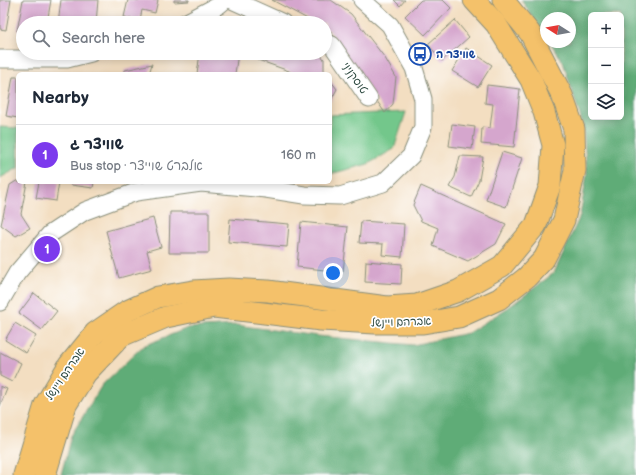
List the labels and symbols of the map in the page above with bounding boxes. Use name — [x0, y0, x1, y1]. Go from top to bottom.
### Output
north arrow — [540, 12, 576, 48]
bus stop icon: שוויצר ה — [407, 41, 433, 67]
place label: שוויצר ה — [436, 48, 476, 61]
street label: טוסקניני — [339, 60, 371, 97]
pin: 1 — [34, 234, 60, 264]
your location — [323, 263, 343, 283]
street label: אברהם ויינשל — [371, 314, 432, 330]
street label: אברהם ויינשל — [43, 345, 87, 403]

